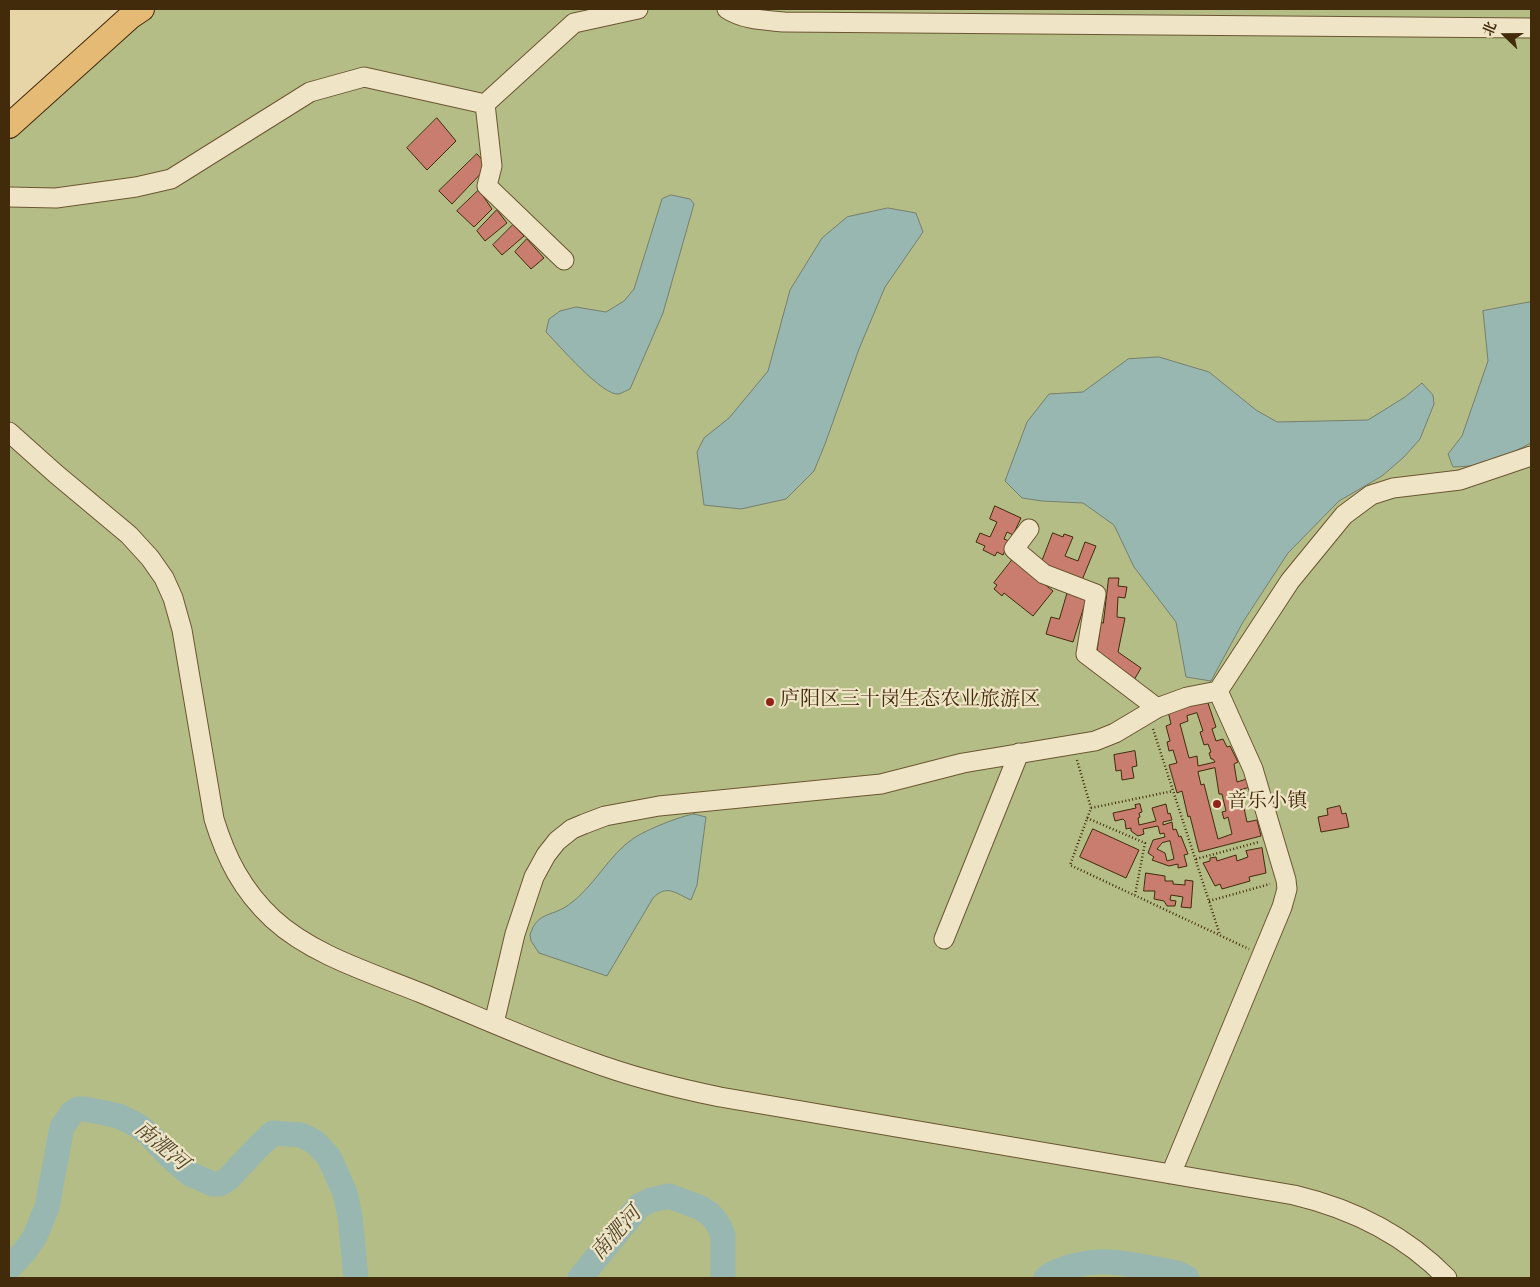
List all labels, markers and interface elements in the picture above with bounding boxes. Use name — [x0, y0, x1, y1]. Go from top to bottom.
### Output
north arrow — [1480, 10, 1530, 60]
text: 北 — [1479, 19, 1503, 40]
place label: 庐阳区三十岗生态农业旅游区 — [780, 690, 1040, 714]
marker: 庐阳区三十岗生态农业旅游区 — [764, 696, 776, 708]
place label: 音乐小镇 — [1227, 792, 1307, 816]
marker: 音乐小镇 — [1211, 798, 1223, 810]
water label: 南淝河 — [128, 1118, 192, 1178]
water label: 南淝河 — [588, 1203, 648, 1267]

